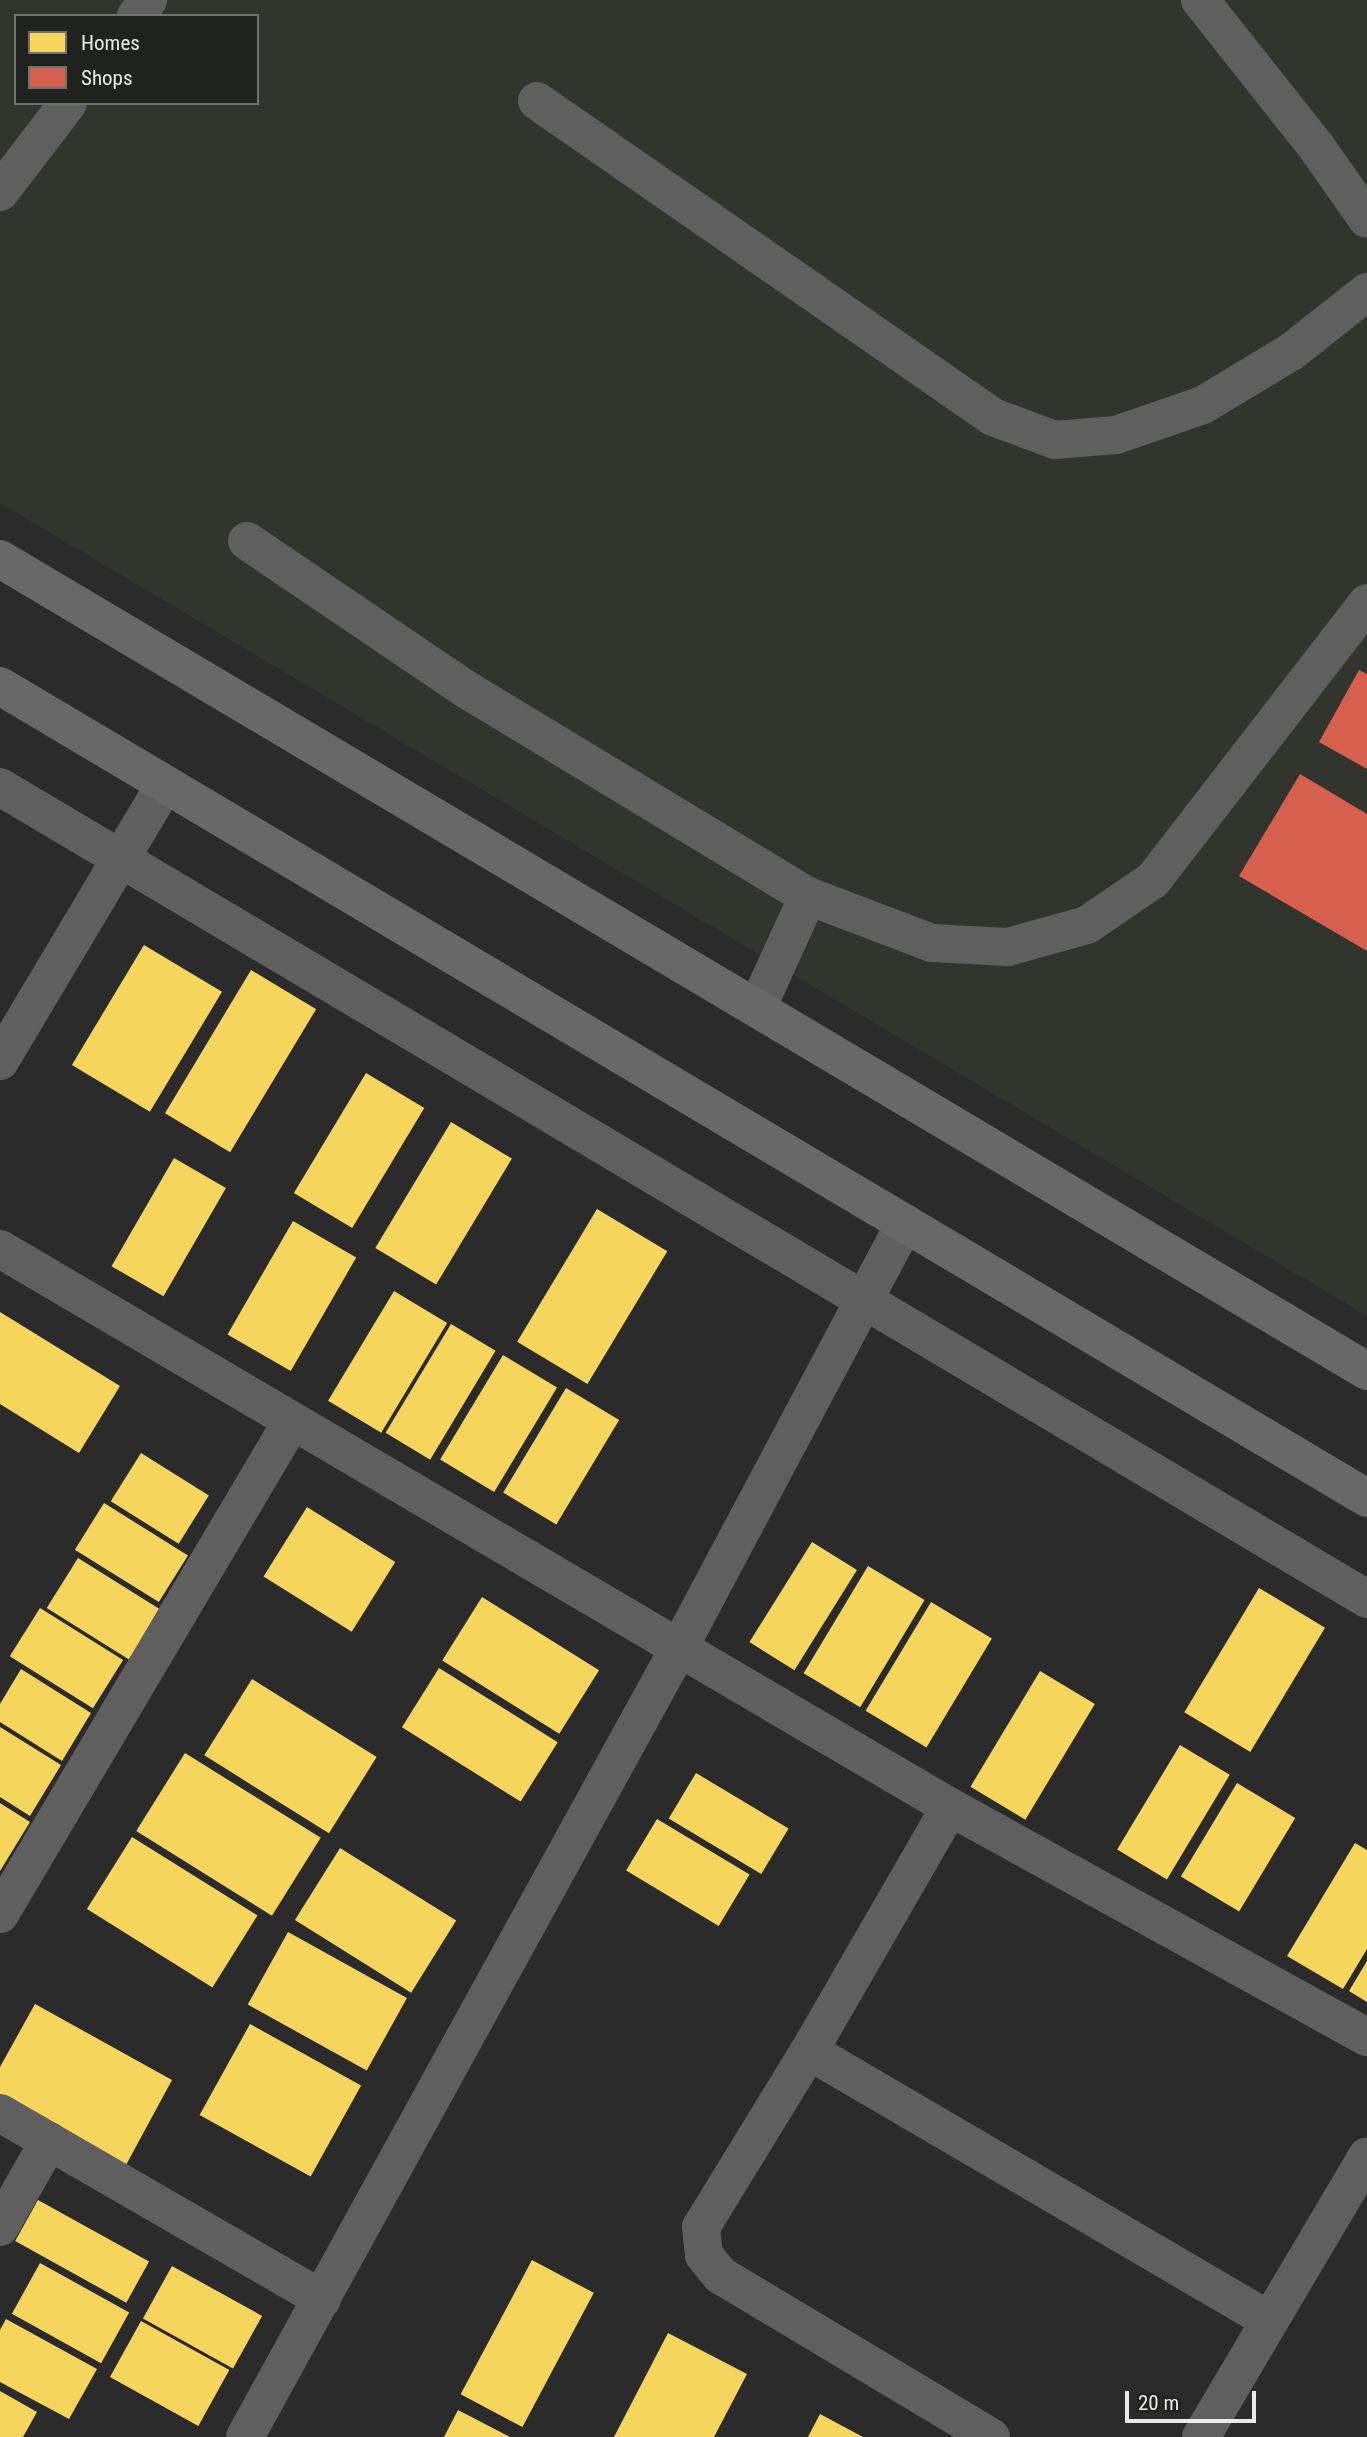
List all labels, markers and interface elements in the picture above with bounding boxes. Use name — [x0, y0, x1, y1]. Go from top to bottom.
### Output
legend — [14, 14, 259, 105]
text: Homes — [81, 31, 140, 55]
text: Shops — [81, 66, 133, 90]
scale bar — [1129, 2378, 1260, 2422]
text: 20 m — [1138, 2391, 1179, 2415]

